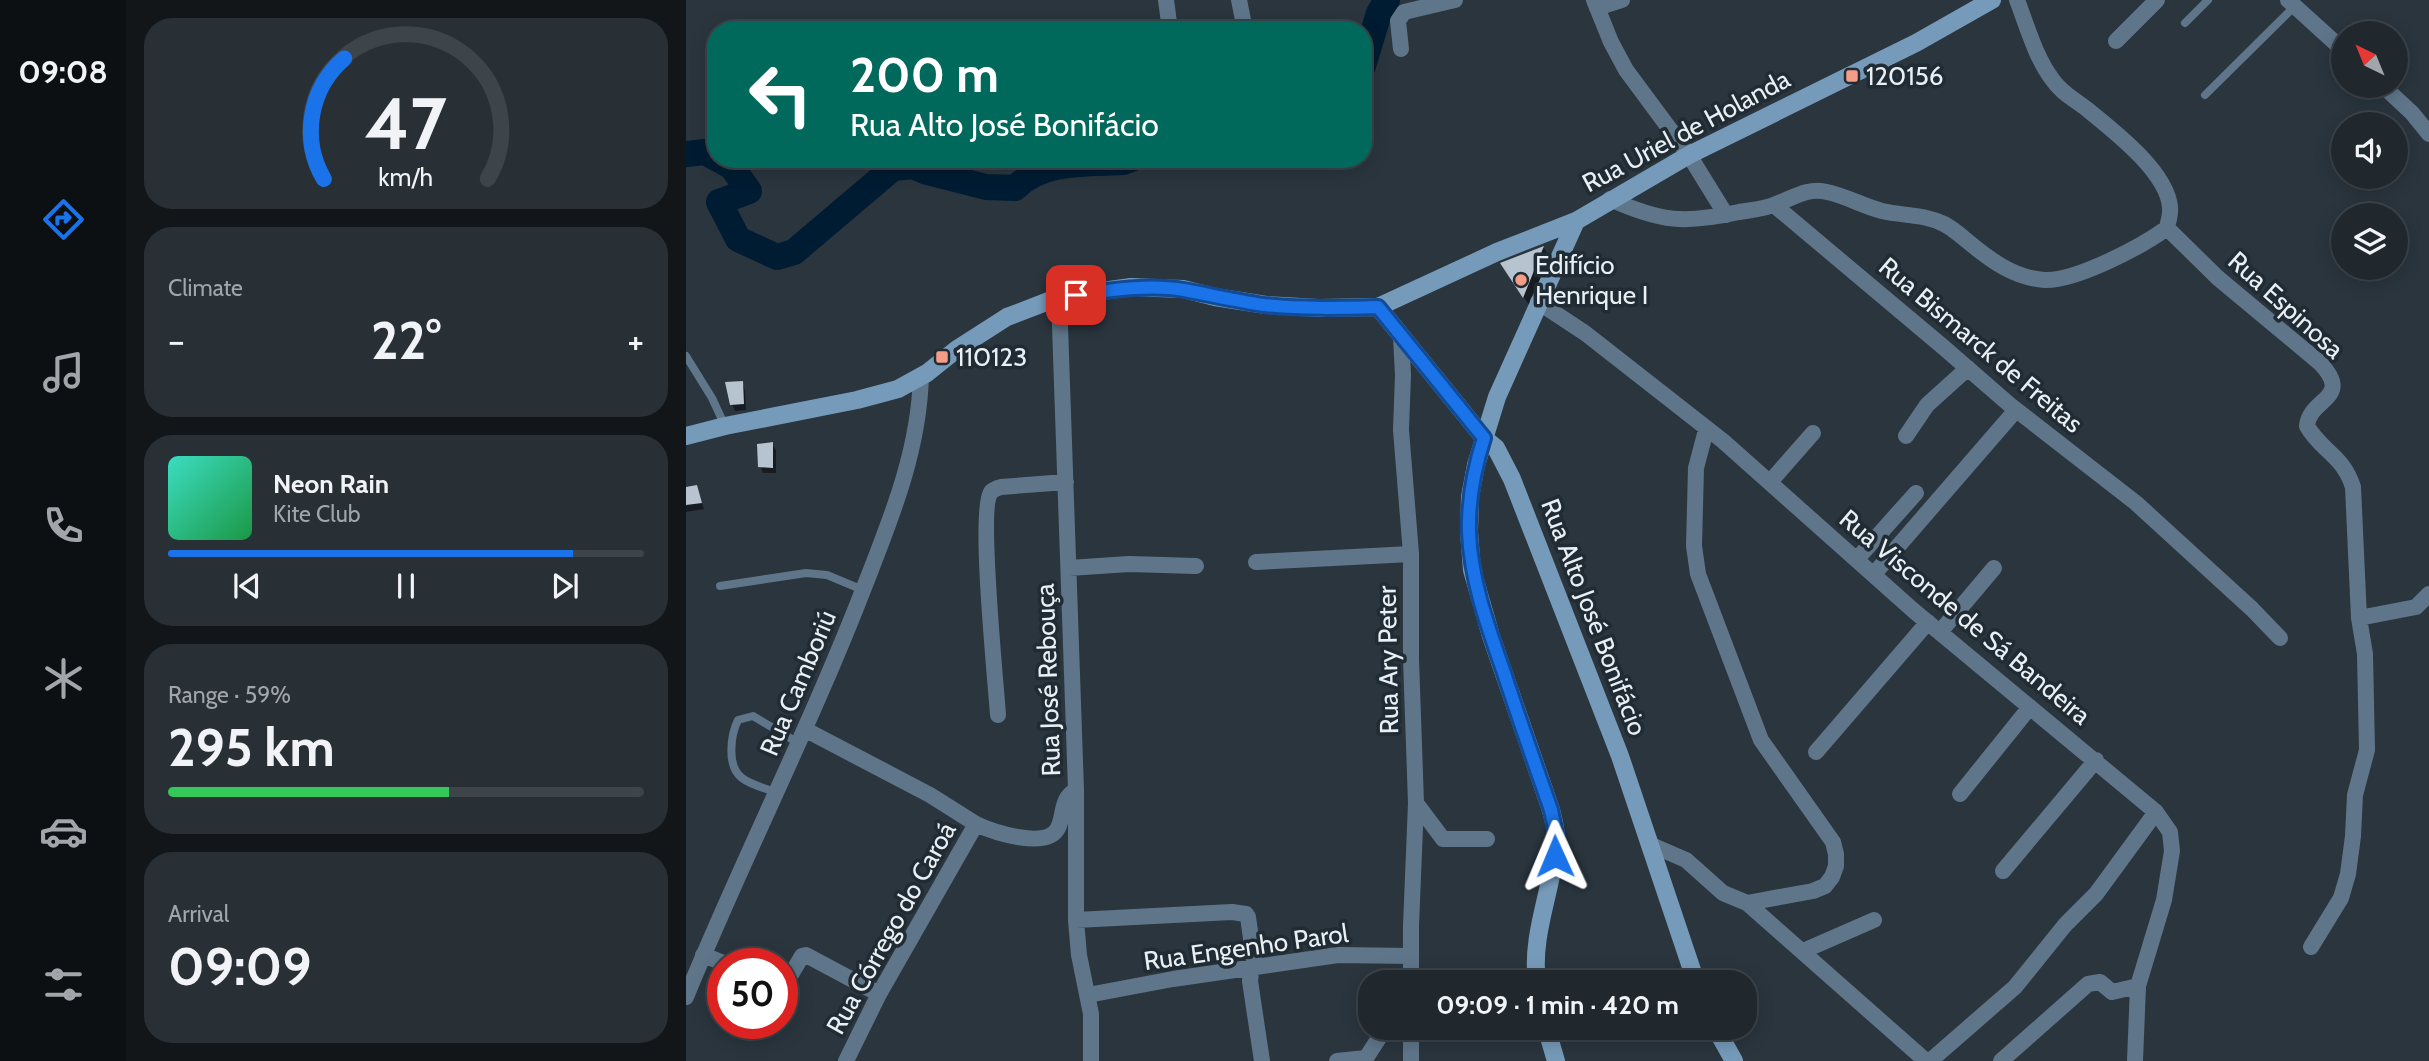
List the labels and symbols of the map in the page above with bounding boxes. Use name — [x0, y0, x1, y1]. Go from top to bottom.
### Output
north arrow — [2331, 21, 2408, 98]
place label: 120156 — [1866, 60, 1944, 92]
street label: Rua Uriel de Holanda — [1577, 62, 1796, 199]
marker: 120156 — [1844, 68, 1860, 84]
street label: Rua Espinosa — [2222, 245, 2351, 366]
place label: Edifício Henrique I — [1535, 249, 1648, 311]
street label: Rua Bismarck de Freitas — [1873, 250, 2090, 440]
pin — [1046, 265, 1106, 325]
marker: Edifício Henrique I — [1513, 272, 1529, 288]
place label: 110123 — [956, 341, 1027, 373]
marker: 110123 — [934, 349, 950, 365]
street label: Rua Alto José Bonifácio — [1534, 494, 1654, 740]
street label: Rua Visconde de Sá Bandeira — [1833, 503, 2098, 732]
street label: Rua José Rebouça — [1029, 583, 1067, 777]
street label: Rua Ary Peter — [1371, 585, 1405, 735]
street label: Rua Camboriú — [753, 606, 843, 760]
street label: Rua Córrego do Caroá — [819, 816, 963, 1040]
position arrow — [1518, 819, 1592, 893]
street label: Rua Engenho Parol — [1142, 917, 1350, 977]
speed limit sign: 50 — [707, 948, 798, 1039]

